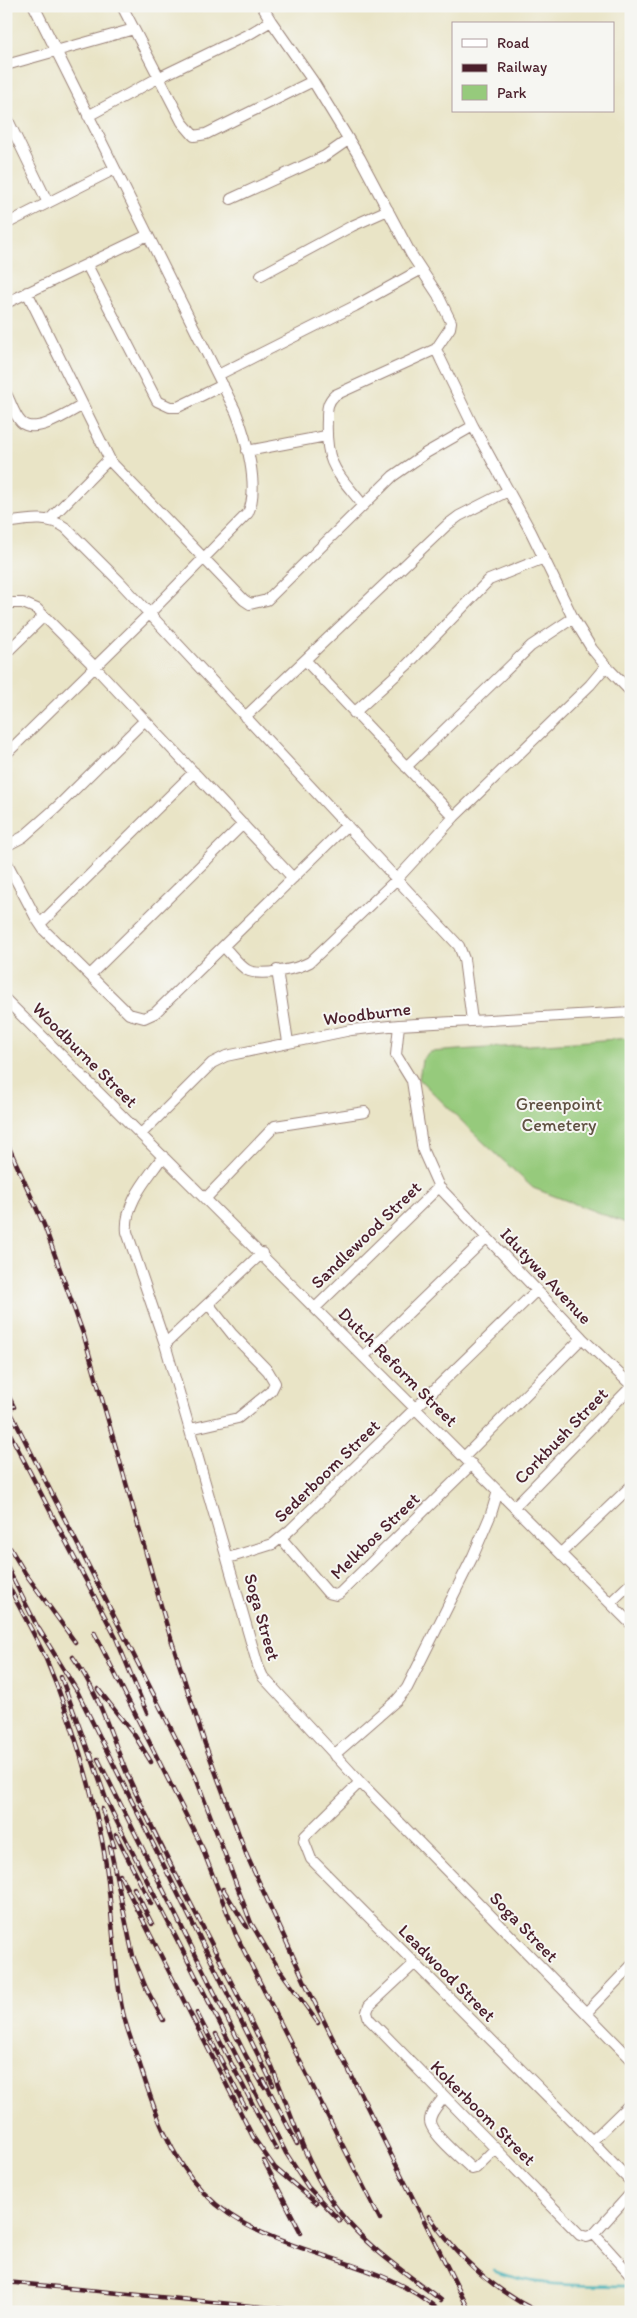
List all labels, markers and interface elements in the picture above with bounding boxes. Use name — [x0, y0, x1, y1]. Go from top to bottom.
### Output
legend — [452, 22, 614, 112]
text: Road — [497, 34, 530, 52]
text: Railway — [497, 58, 547, 76]
text: Park — [497, 84, 527, 102]
street label: Woodburne Street — [28, 998, 143, 1113]
street label: Woodburne — [322, 998, 412, 1030]
park label: Greenpoint Cemetery — [516, 1093, 602, 1136]
street label: Sandlewood Street — [306, 1176, 426, 1293]
street label: Idutywa Avenue — [496, 1223, 596, 1329]
street label: Dutch Reform Street — [334, 1303, 462, 1431]
street label: Corkbush Street — [509, 1383, 613, 1489]
street label: Sederboom Street — [269, 1415, 385, 1527]
street label: Melkbos Street — [326, 1488, 424, 1584]
street label: Soga Street — [239, 1571, 285, 1663]
street label: Soga Street — [485, 1887, 563, 1967]
street label: Leadwood Street — [394, 1920, 500, 2026]
street label: Kokerboom Street — [426, 2056, 541, 2171]

